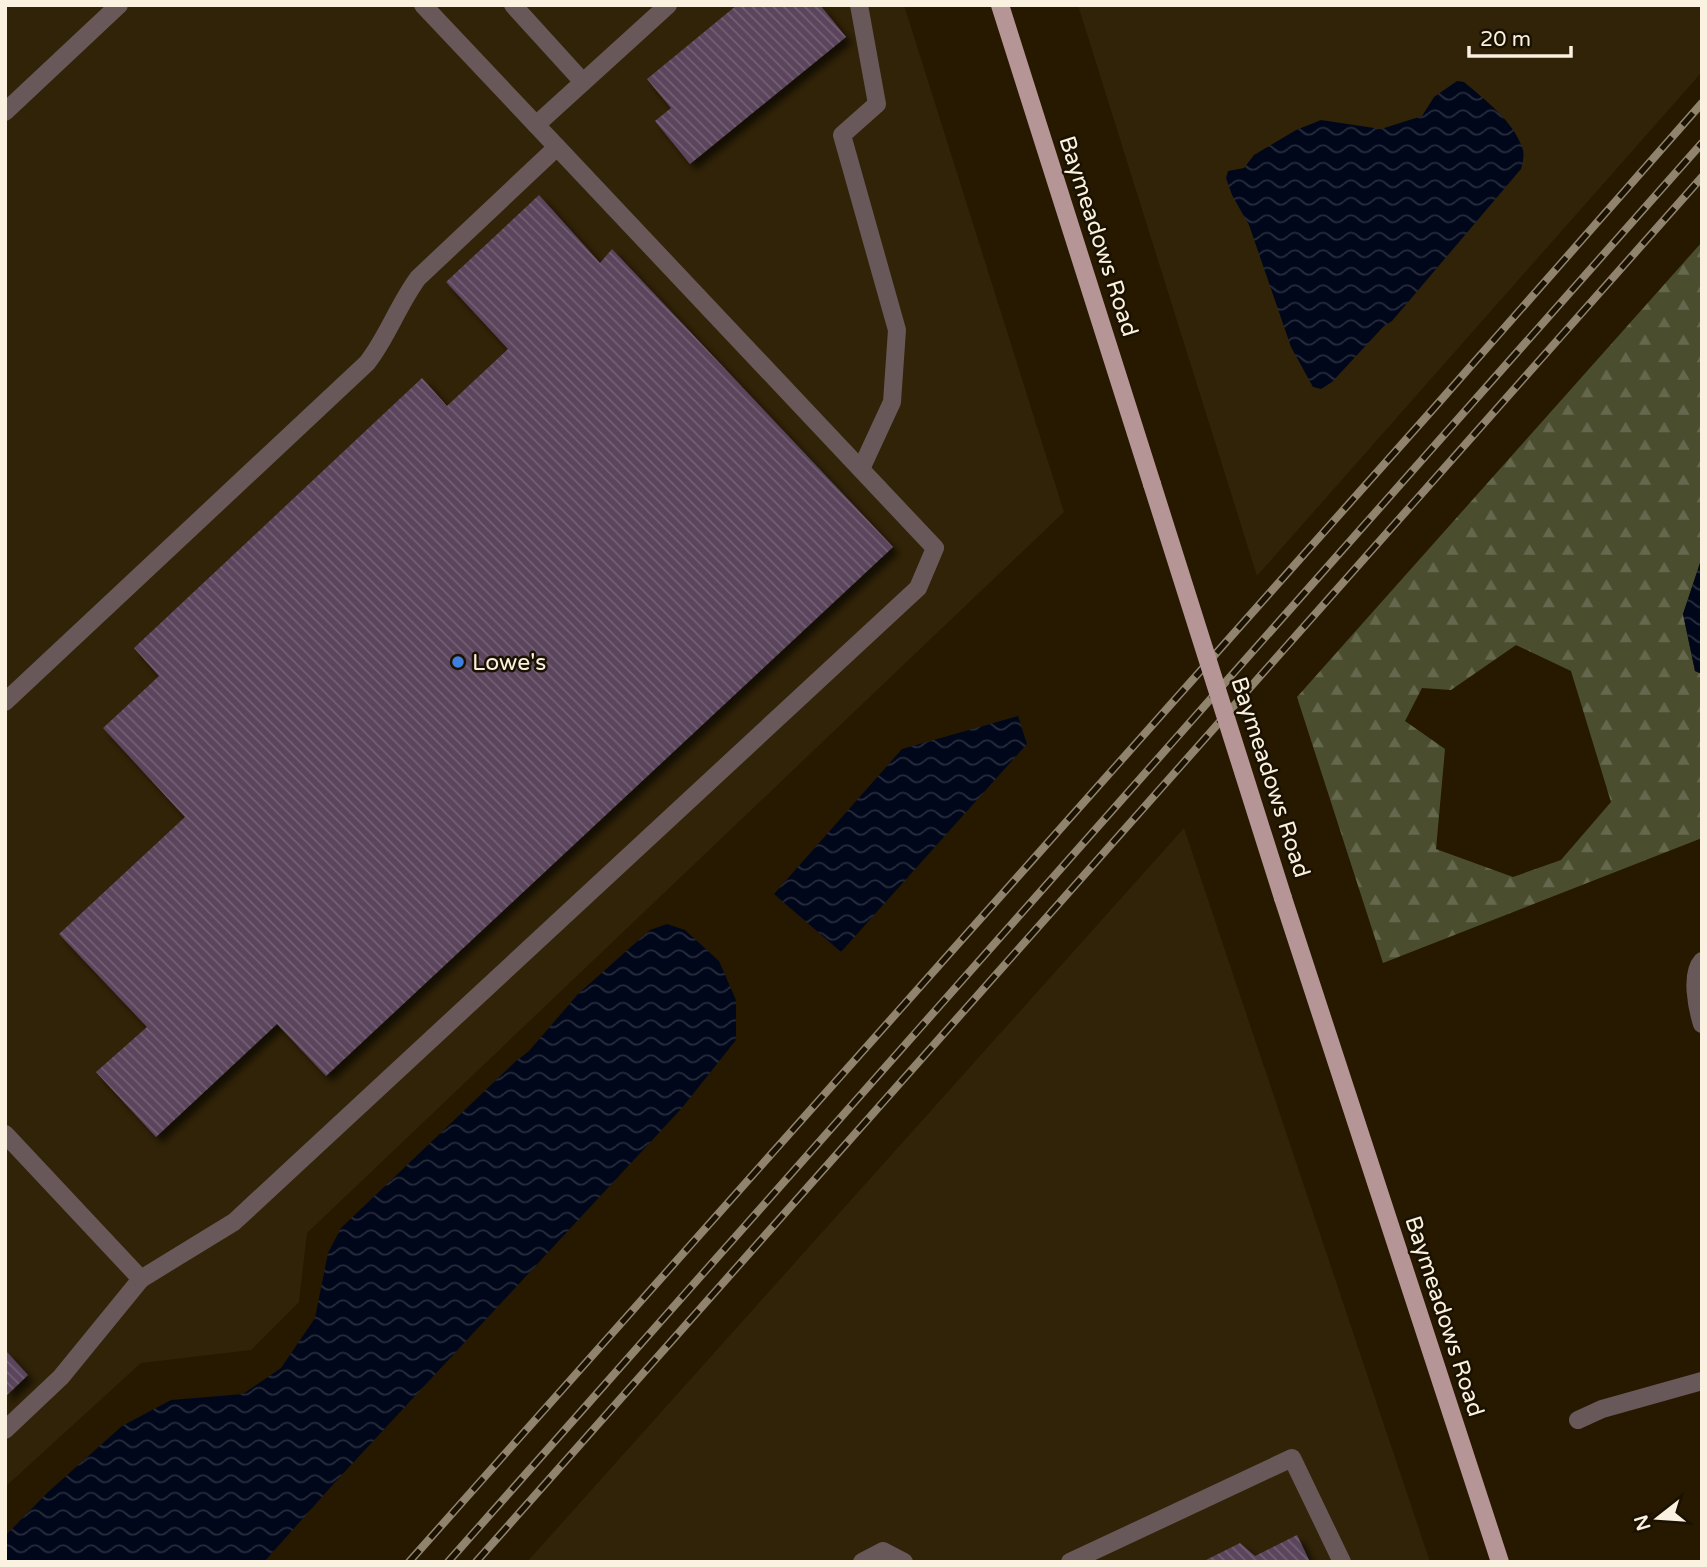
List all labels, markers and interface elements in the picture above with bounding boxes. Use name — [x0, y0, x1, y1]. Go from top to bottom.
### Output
scale bar — [1469, 14, 1570, 58]
text: 20 m — [1480, 27, 1531, 52]
street label: Baymeadows Road — [1052, 132, 1144, 340]
place label: Lowe's — [472, 649, 546, 677]
marker: Lowe's — [450, 654, 466, 670]
street label: Baymeadows Road — [1224, 673, 1316, 881]
street label: Baymeadows Road — [1398, 1212, 1490, 1420]
north arrow — [1623, 1483, 1693, 1553]
text: N — [1630, 1512, 1655, 1533]

